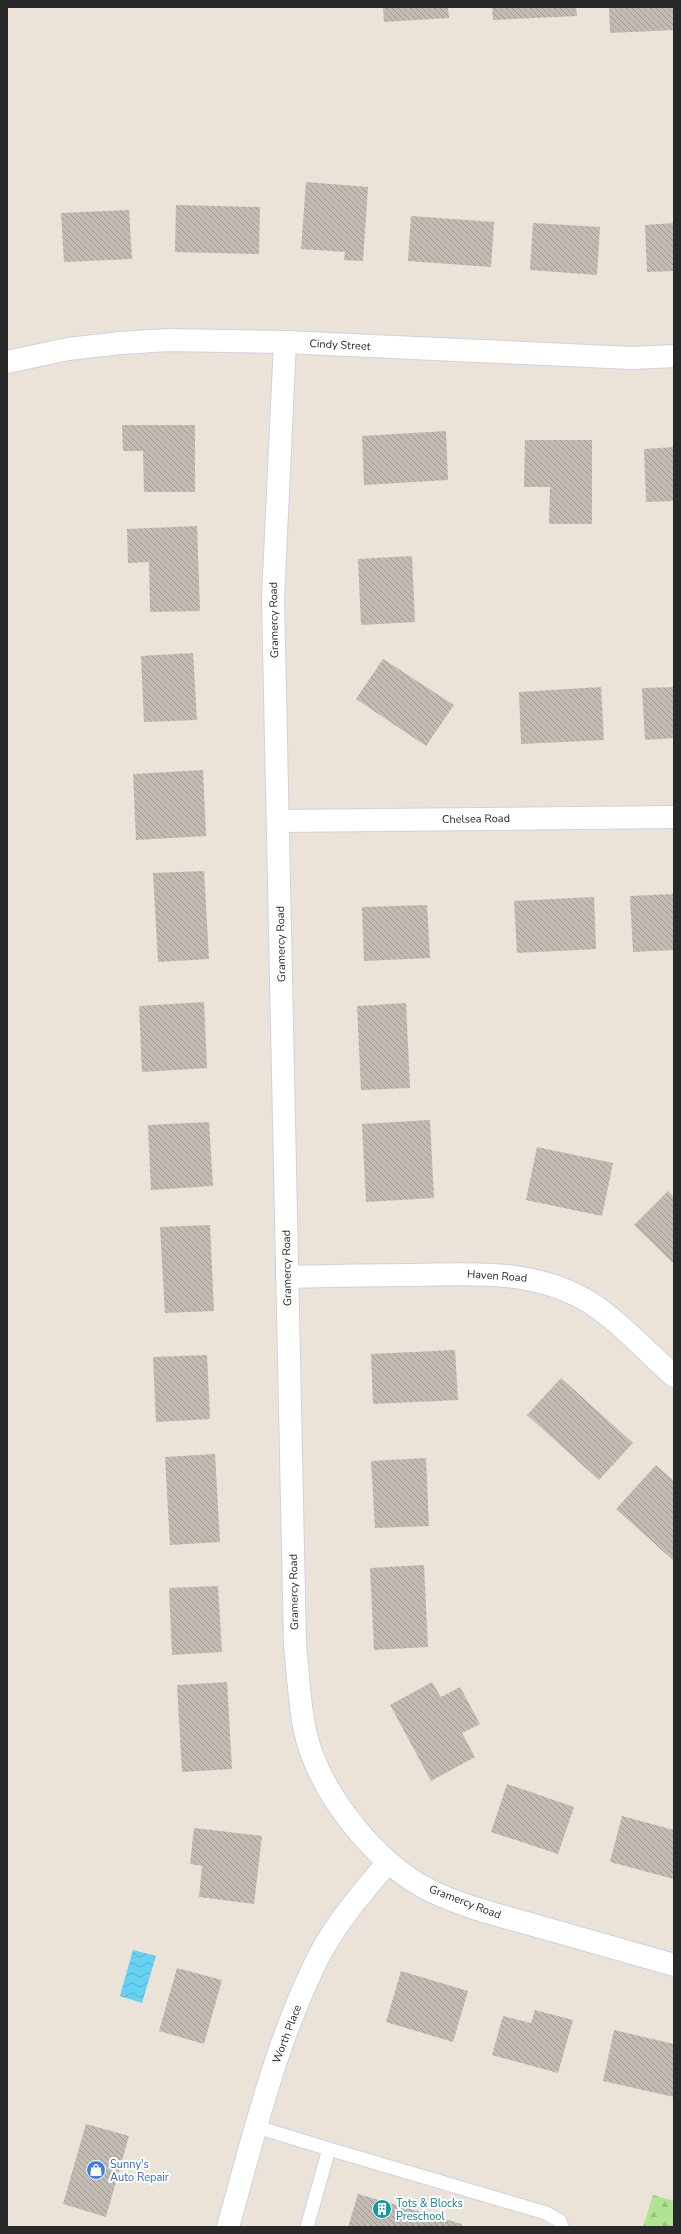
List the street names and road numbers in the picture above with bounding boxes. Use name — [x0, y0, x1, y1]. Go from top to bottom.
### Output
street label: Cindy Street — [309, 336, 371, 354]
street label: Gramercy Road — [266, 582, 282, 658]
street label: Chelsea Road — [442, 811, 510, 827]
street label: Gramercy Road — [273, 906, 289, 982]
street label: Gramercy Road — [279, 1230, 295, 1306]
street label: Haven Road — [466, 1266, 528, 1286]
street label: Gramercy Road — [286, 1554, 302, 1630]
street label: Gramercy Road — [427, 1881, 503, 1923]
street label: Worth Place — [269, 2002, 305, 2065]

